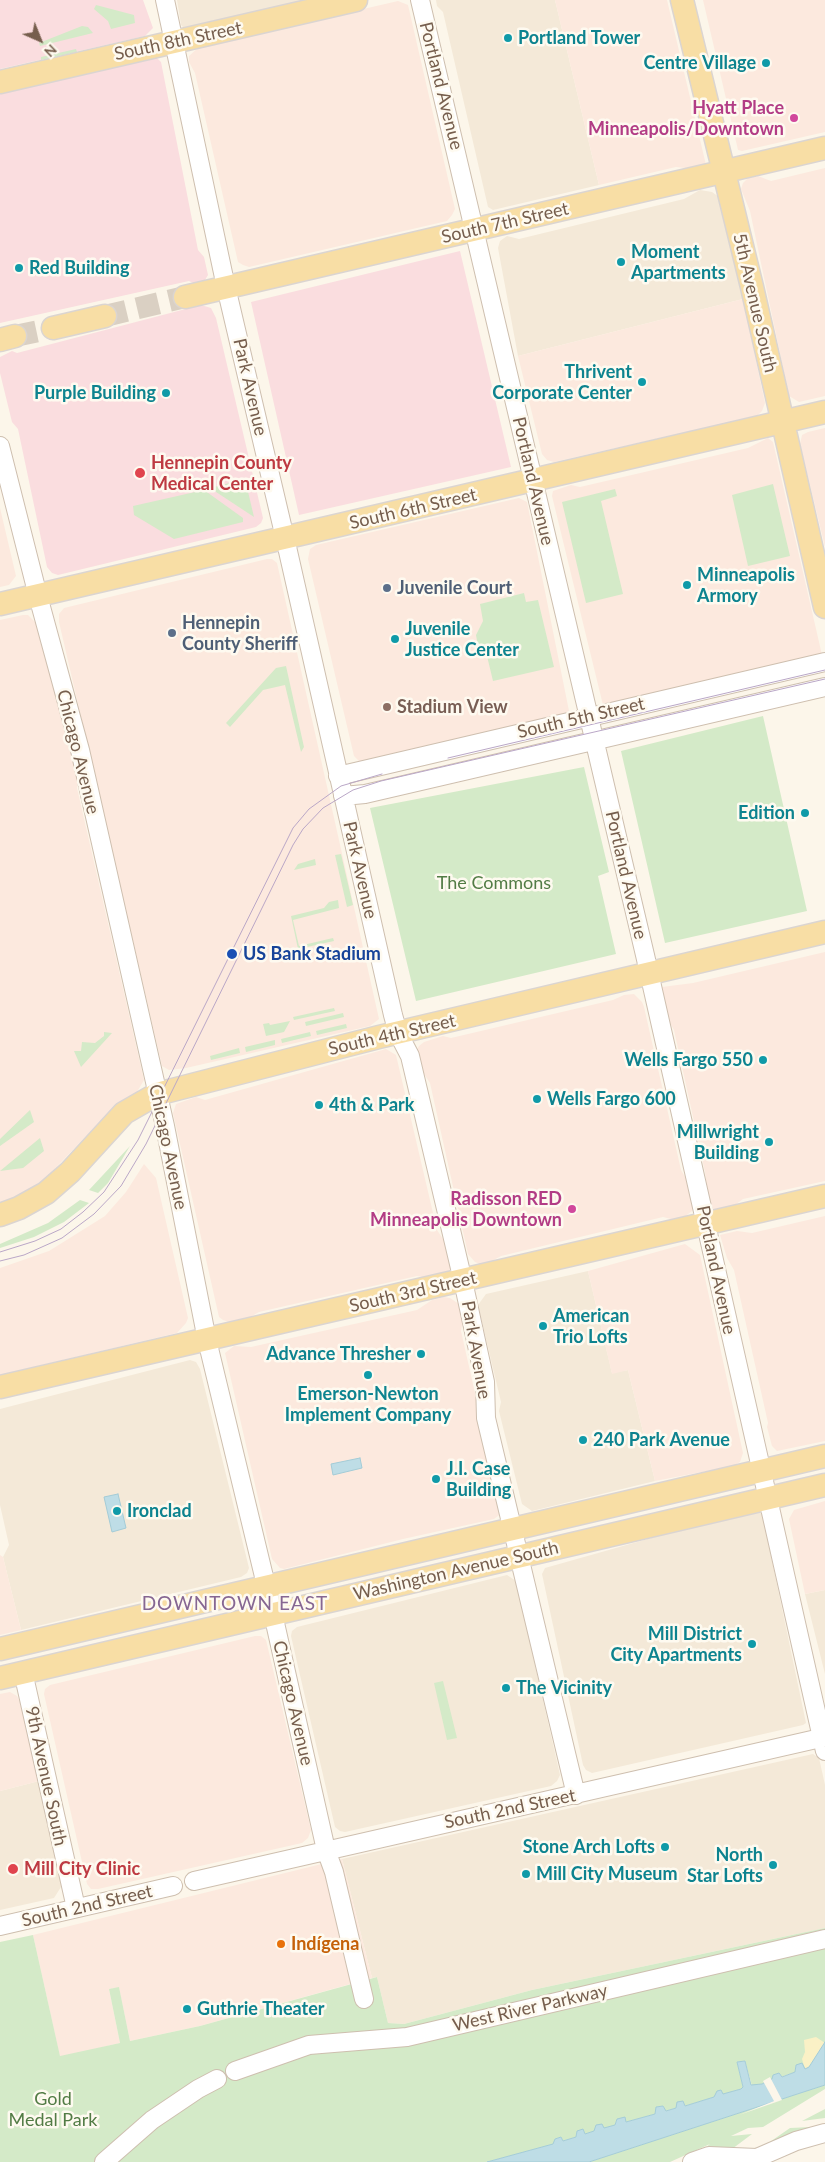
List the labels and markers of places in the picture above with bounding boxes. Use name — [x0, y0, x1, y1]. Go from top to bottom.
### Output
place label: Portland Tower — [518, 27, 640, 49]
marker: Portland Tower — [502, 32, 514, 44]
place label: Centre Village — [643, 52, 756, 74]
marker: Centre Village — [760, 57, 772, 69]
place label: Hyatt Place Minneapolis/Downtown — [588, 97, 784, 140]
marker: Hyatt Place Minneapolis/Downtown — [788, 112, 800, 124]
place label: Moment Apartments — [631, 241, 726, 284]
marker: Moment Apartments — [615, 256, 627, 268]
place label: Red Building — [29, 257, 130, 279]
marker: Red Building — [13, 262, 25, 274]
place label: Thrivent Corporate Center — [492, 361, 632, 404]
marker: Thrivent Corporate Center — [636, 376, 648, 388]
place label: Purple Building — [34, 382, 156, 404]
marker: Purple Building — [160, 387, 172, 399]
place label: Hennepin County Medical Center — [151, 452, 292, 494]
marker: Hennepin County Medical Center — [133, 466, 147, 480]
place label: Minneapolis Armory — [697, 564, 795, 606]
place label: Juvenile Court — [397, 577, 512, 599]
marker: Minneapolis Armory — [681, 579, 693, 591]
marker: Juvenile Court — [381, 582, 393, 594]
place label: Hennepin County Sheriff — [182, 612, 298, 654]
place label: Juvenile Justice Center — [405, 618, 519, 660]
marker: Hennepin County Sheriff — [166, 627, 178, 639]
marker: Juvenile Justice Center — [389, 633, 401, 645]
place label: Stadium View — [397, 696, 508, 718]
marker: Stadium View — [381, 701, 393, 713]
place label: Edition — [738, 802, 795, 824]
marker: Edition — [799, 807, 811, 819]
place label: US Bank Stadium — [243, 943, 381, 965]
marker: US Bank Stadium — [225, 947, 239, 961]
place label: Wells Fargo 550 — [624, 1049, 753, 1071]
marker: Wells Fargo 550 — [757, 1054, 769, 1066]
place label: Wells Fargo 600 — [547, 1088, 676, 1110]
marker: Wells Fargo 600 — [531, 1093, 543, 1105]
place label: 4th & Park — [329, 1094, 414, 1116]
marker: 4th & Park — [313, 1099, 325, 1111]
place label: Millwright Building — [677, 1121, 759, 1164]
marker: Millwright Building — [763, 1136, 775, 1148]
place label: Radisson RED Minneapolis Downtown — [370, 1188, 562, 1230]
marker: Radisson RED Minneapolis Downtown — [566, 1203, 578, 1215]
place label: American Trio Lofts — [553, 1305, 629, 1348]
marker: American Trio Lofts — [537, 1320, 549, 1332]
place label: Advance Thresher — [266, 1343, 411, 1365]
marker: Advance Thresher — [415, 1348, 427, 1360]
marker: Emerson-Newton Implement Company — [362, 1369, 374, 1381]
place label: Emerson-Newton Implement Company — [285, 1383, 451, 1426]
place label: 240 Park Avenue — [593, 1429, 730, 1451]
marker: 240 Park Avenue — [577, 1434, 589, 1446]
place label: J.I. Case Building — [446, 1458, 511, 1500]
marker: J.I. Case Building — [430, 1473, 442, 1485]
place label: Ironclad — [127, 1500, 192, 1522]
marker: Ironclad — [111, 1505, 123, 1517]
place label: Mill District City Apartments — [610, 1623, 742, 1666]
marker: Mill District City Apartments — [746, 1638, 758, 1650]
place label: The Vicinity — [516, 1677, 612, 1699]
marker: The Vicinity — [500, 1682, 512, 1694]
place label: Stone Arch Lofts — [523, 1836, 655, 1858]
marker: Stone Arch Lofts — [659, 1841, 671, 1853]
place label: North Star Lofts — [687, 1844, 763, 1886]
place label: Mill City Clinic — [24, 1858, 140, 1880]
marker: North Star Lofts — [767, 1859, 779, 1871]
marker: Mill City Clinic — [6, 1862, 20, 1876]
place label: Mill City Museum — [536, 1863, 678, 1885]
marker: Mill City Museum — [520, 1868, 532, 1880]
place label: Indígena — [291, 1933, 359, 1955]
marker: Indígena — [275, 1938, 287, 1950]
place label: Guthrie Theater — [197, 1998, 325, 2020]
marker: Guthrie Theater — [181, 2003, 193, 2015]

